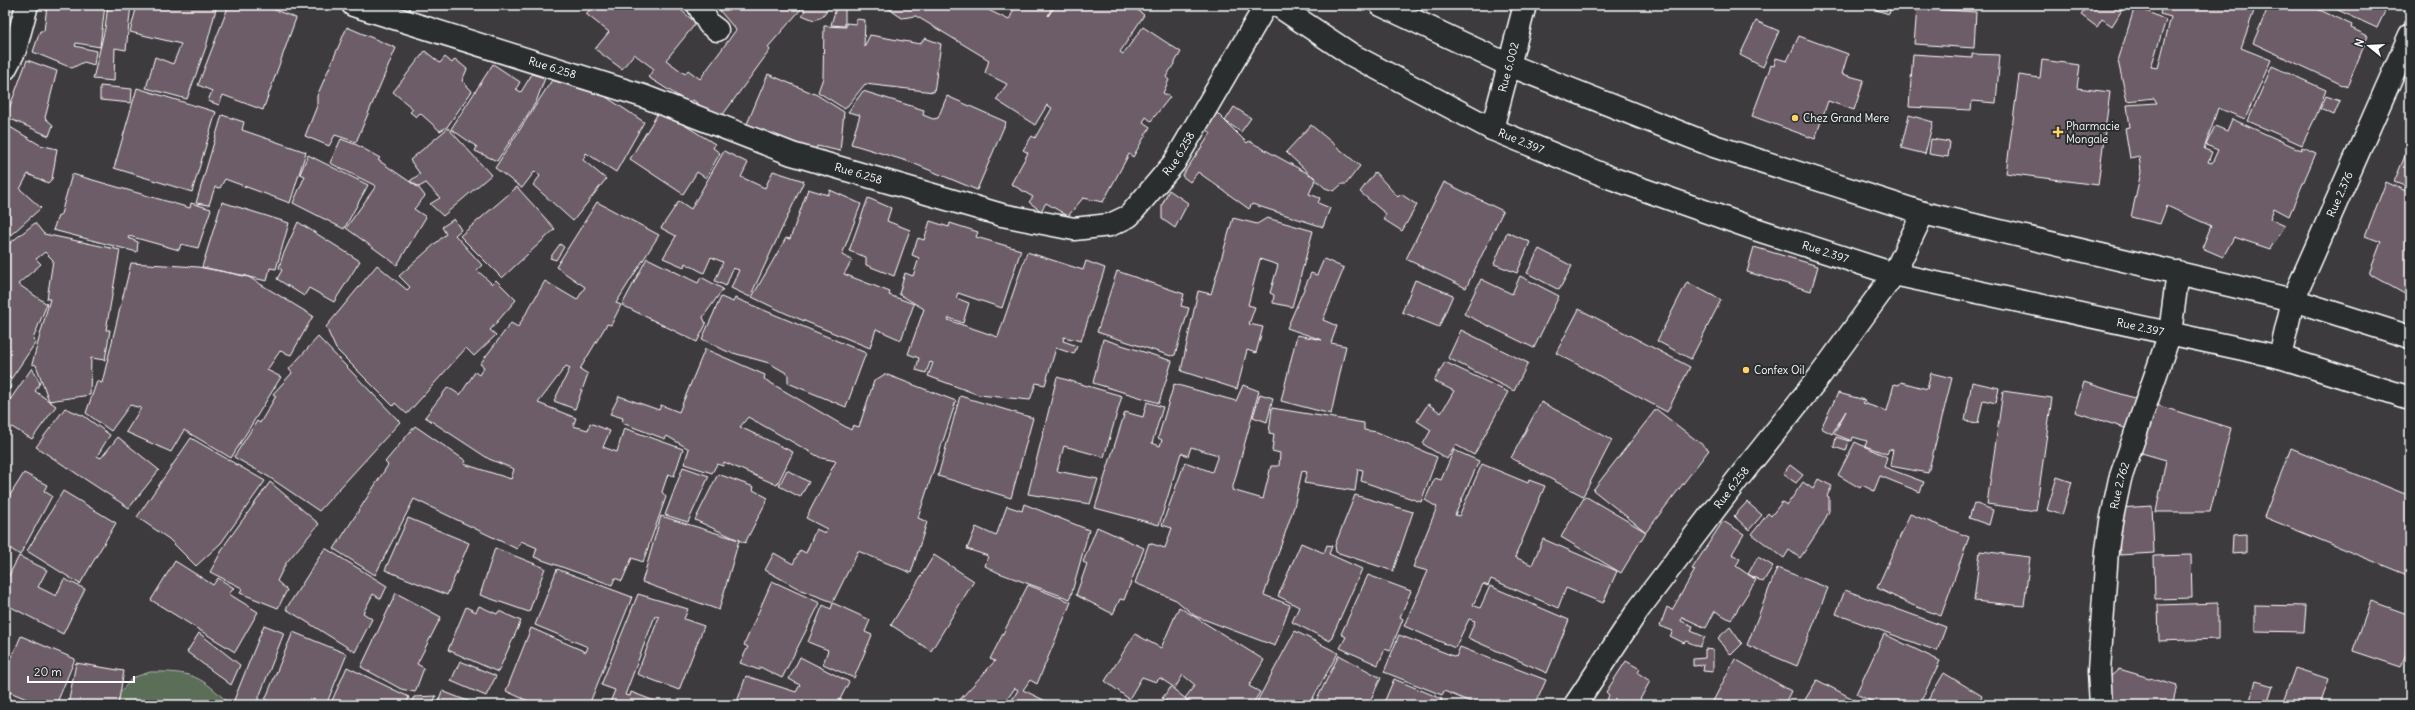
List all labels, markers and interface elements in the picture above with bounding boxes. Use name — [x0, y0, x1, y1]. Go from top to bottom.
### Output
north arrow — [2349, 26, 2389, 66]
text: N — [2352, 37, 2367, 49]
street label: Rue 6.002 — [1495, 41, 1522, 94]
street label: Rue 6.258 — [527, 54, 578, 82]
place label: Chez Grand Mere — [1803, 111, 1889, 125]
marker: Chez Grand Mere — [1790, 113, 1800, 123]
place label: Pharmacie Mongale — [2066, 119, 2120, 146]
street label: Rue 2.397 — [1496, 125, 1547, 157]
marker: Pharmacie Mongale — [2053, 127, 2063, 137]
street label: Rue 6.258 — [1159, 129, 1198, 178]
street label: Rue 6.258 — [833, 160, 884, 187]
street label: Rue 2.376 — [2324, 170, 2356, 219]
street label: Rue 2.397 — [1800, 238, 1851, 266]
street label: Rue 2.397 — [2115, 315, 2166, 339]
place label: Confex Oil — [1754, 363, 1804, 377]
marker: Confex Oil — [1741, 365, 1751, 375]
street label: Rue 2.762 — [2107, 460, 2132, 510]
street label: Rue 6.258 — [1711, 464, 1752, 511]
scale bar — [28, 658, 134, 684]
text: 20 m — [34, 664, 62, 679]

